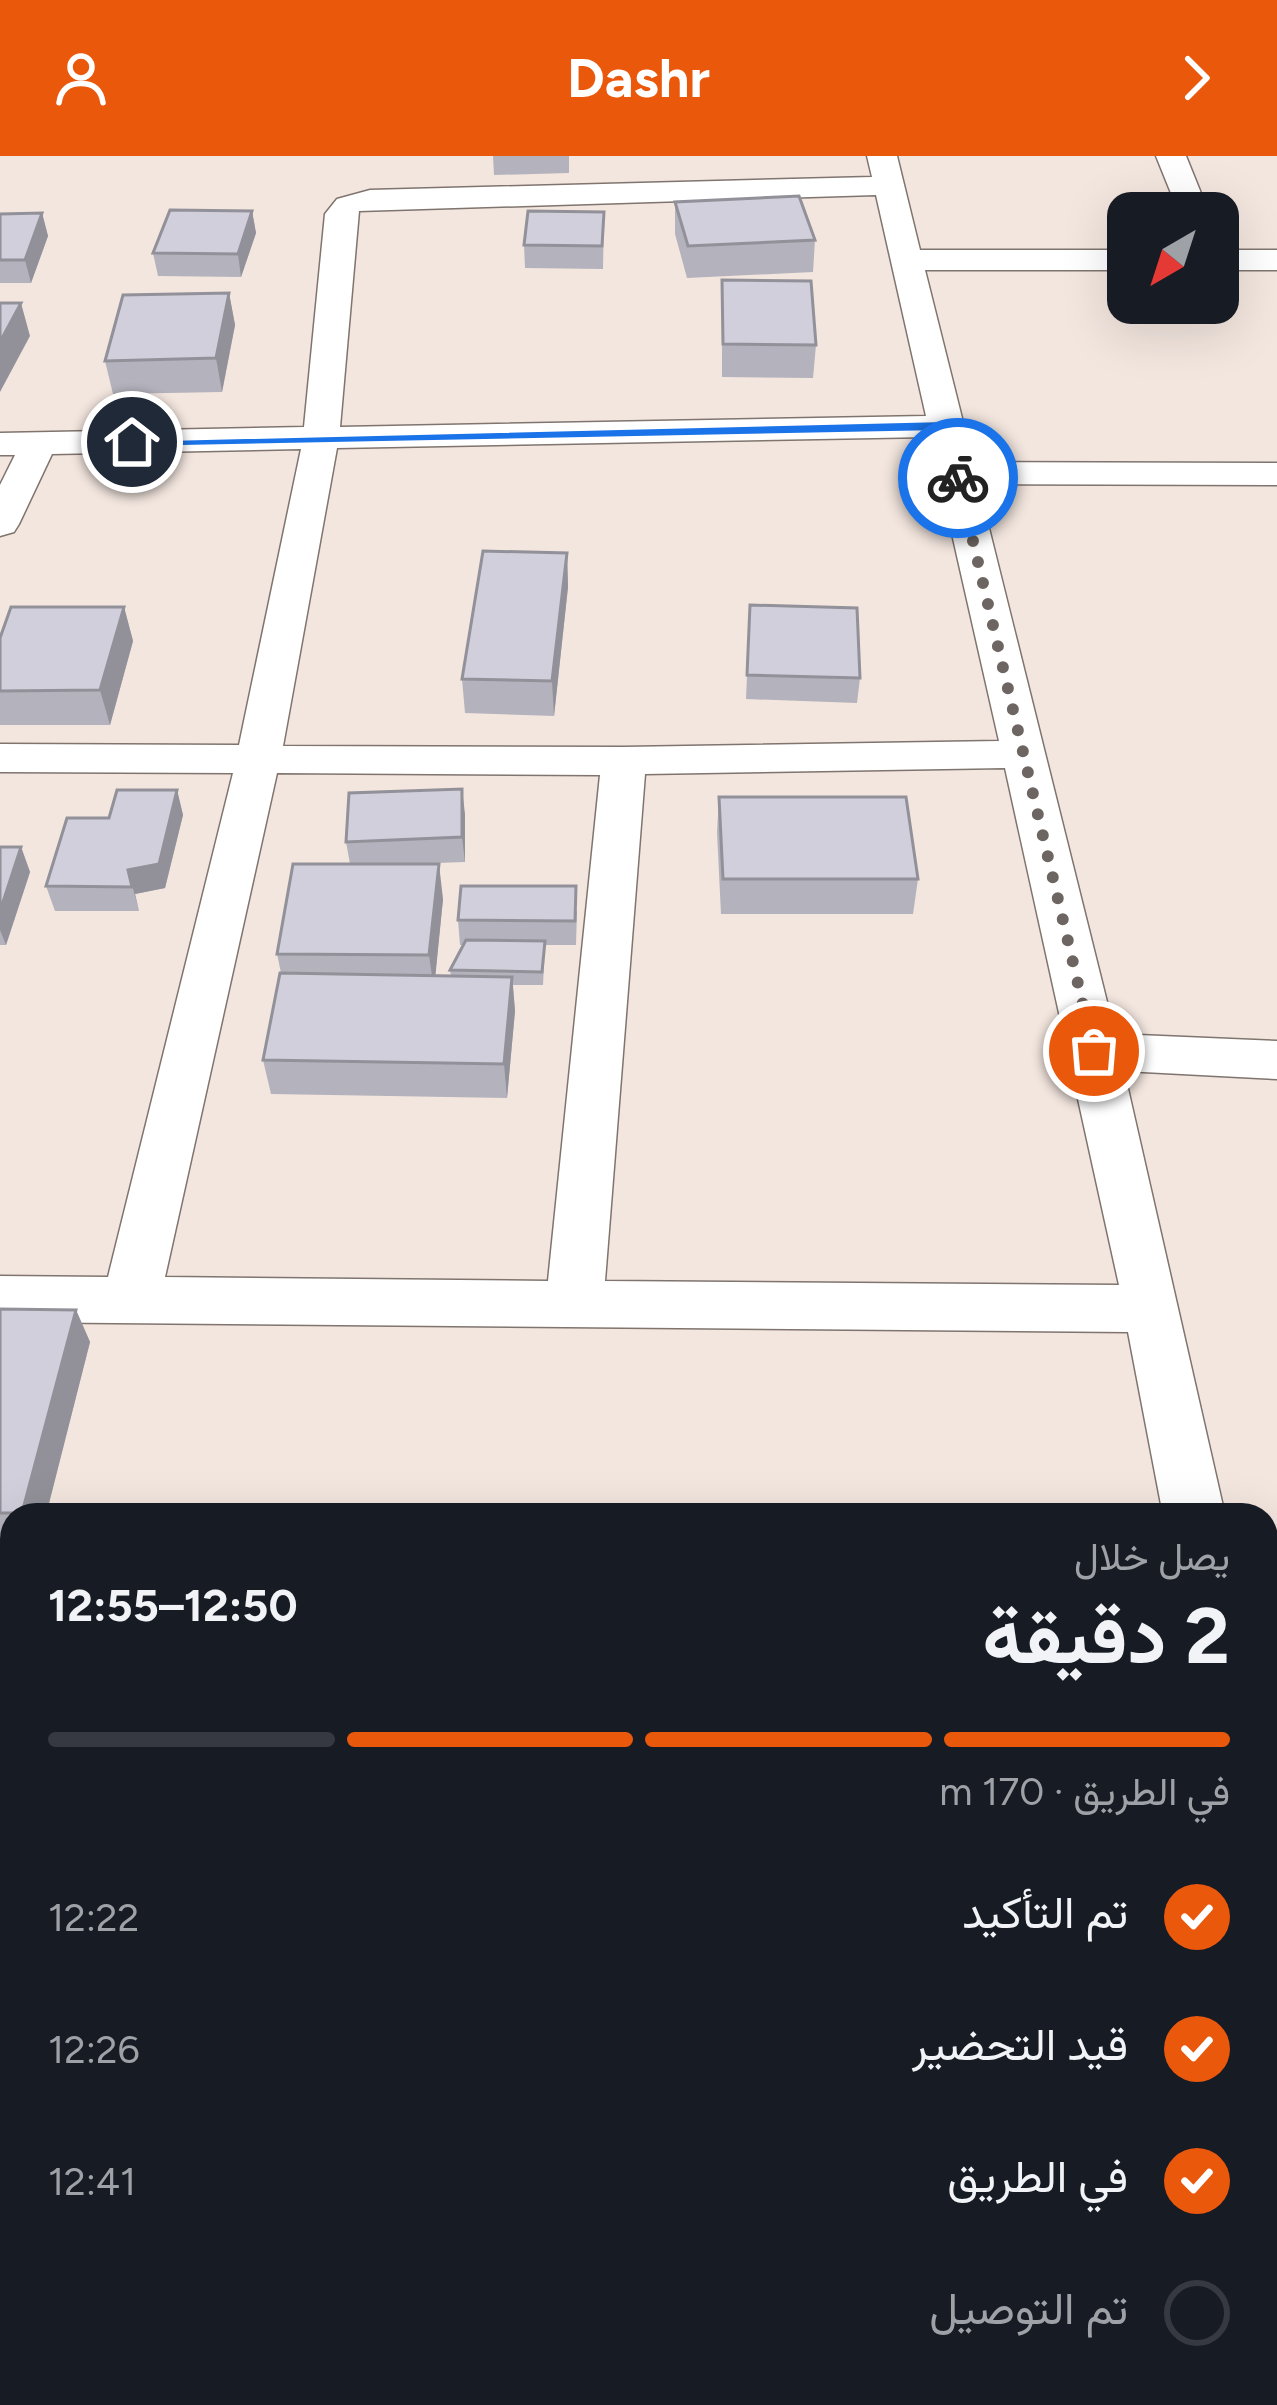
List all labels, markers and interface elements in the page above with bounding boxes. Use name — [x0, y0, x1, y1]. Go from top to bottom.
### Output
icon: person — [48, 45, 114, 111]
icon: forward — [1163, 45, 1229, 111]
text: Dashr — [567, 46, 710, 111]
north arrow — [1107, 192, 1239, 324]
map controls — [1107, 192, 1239, 324]
pin — [81, 391, 183, 493]
icon: home — [99, 409, 165, 475]
courier — [898, 418, 1018, 538]
icon: bike — [925, 445, 991, 511]
pin — [1043, 1000, 1145, 1102]
icon: bag — [1061, 1018, 1127, 1084]
text: يصل خلال — [1074, 1533, 1230, 1580]
text: 12:50–12:55 — [48, 1578, 298, 1632]
text: 2 دقيقة — [982, 1589, 1230, 1683]
text: في الطريق · 170 m — [939, 1768, 1230, 1815]
icon: check — [1164, 1884, 1230, 1950]
text: تم التأكيد — [962, 1885, 1128, 1939]
text: 12:22 — [48, 1894, 139, 1941]
icon: check — [1164, 2016, 1230, 2082]
text: قيد التحضير — [912, 2017, 1128, 2071]
text: 12:26 — [48, 2026, 140, 2073]
icon: check — [1164, 2148, 1230, 2214]
text: في الطريق — [947, 2149, 1128, 2203]
text: 12:41 — [48, 2158, 136, 2205]
text: تم التوصيل — [929, 2281, 1128, 2335]

